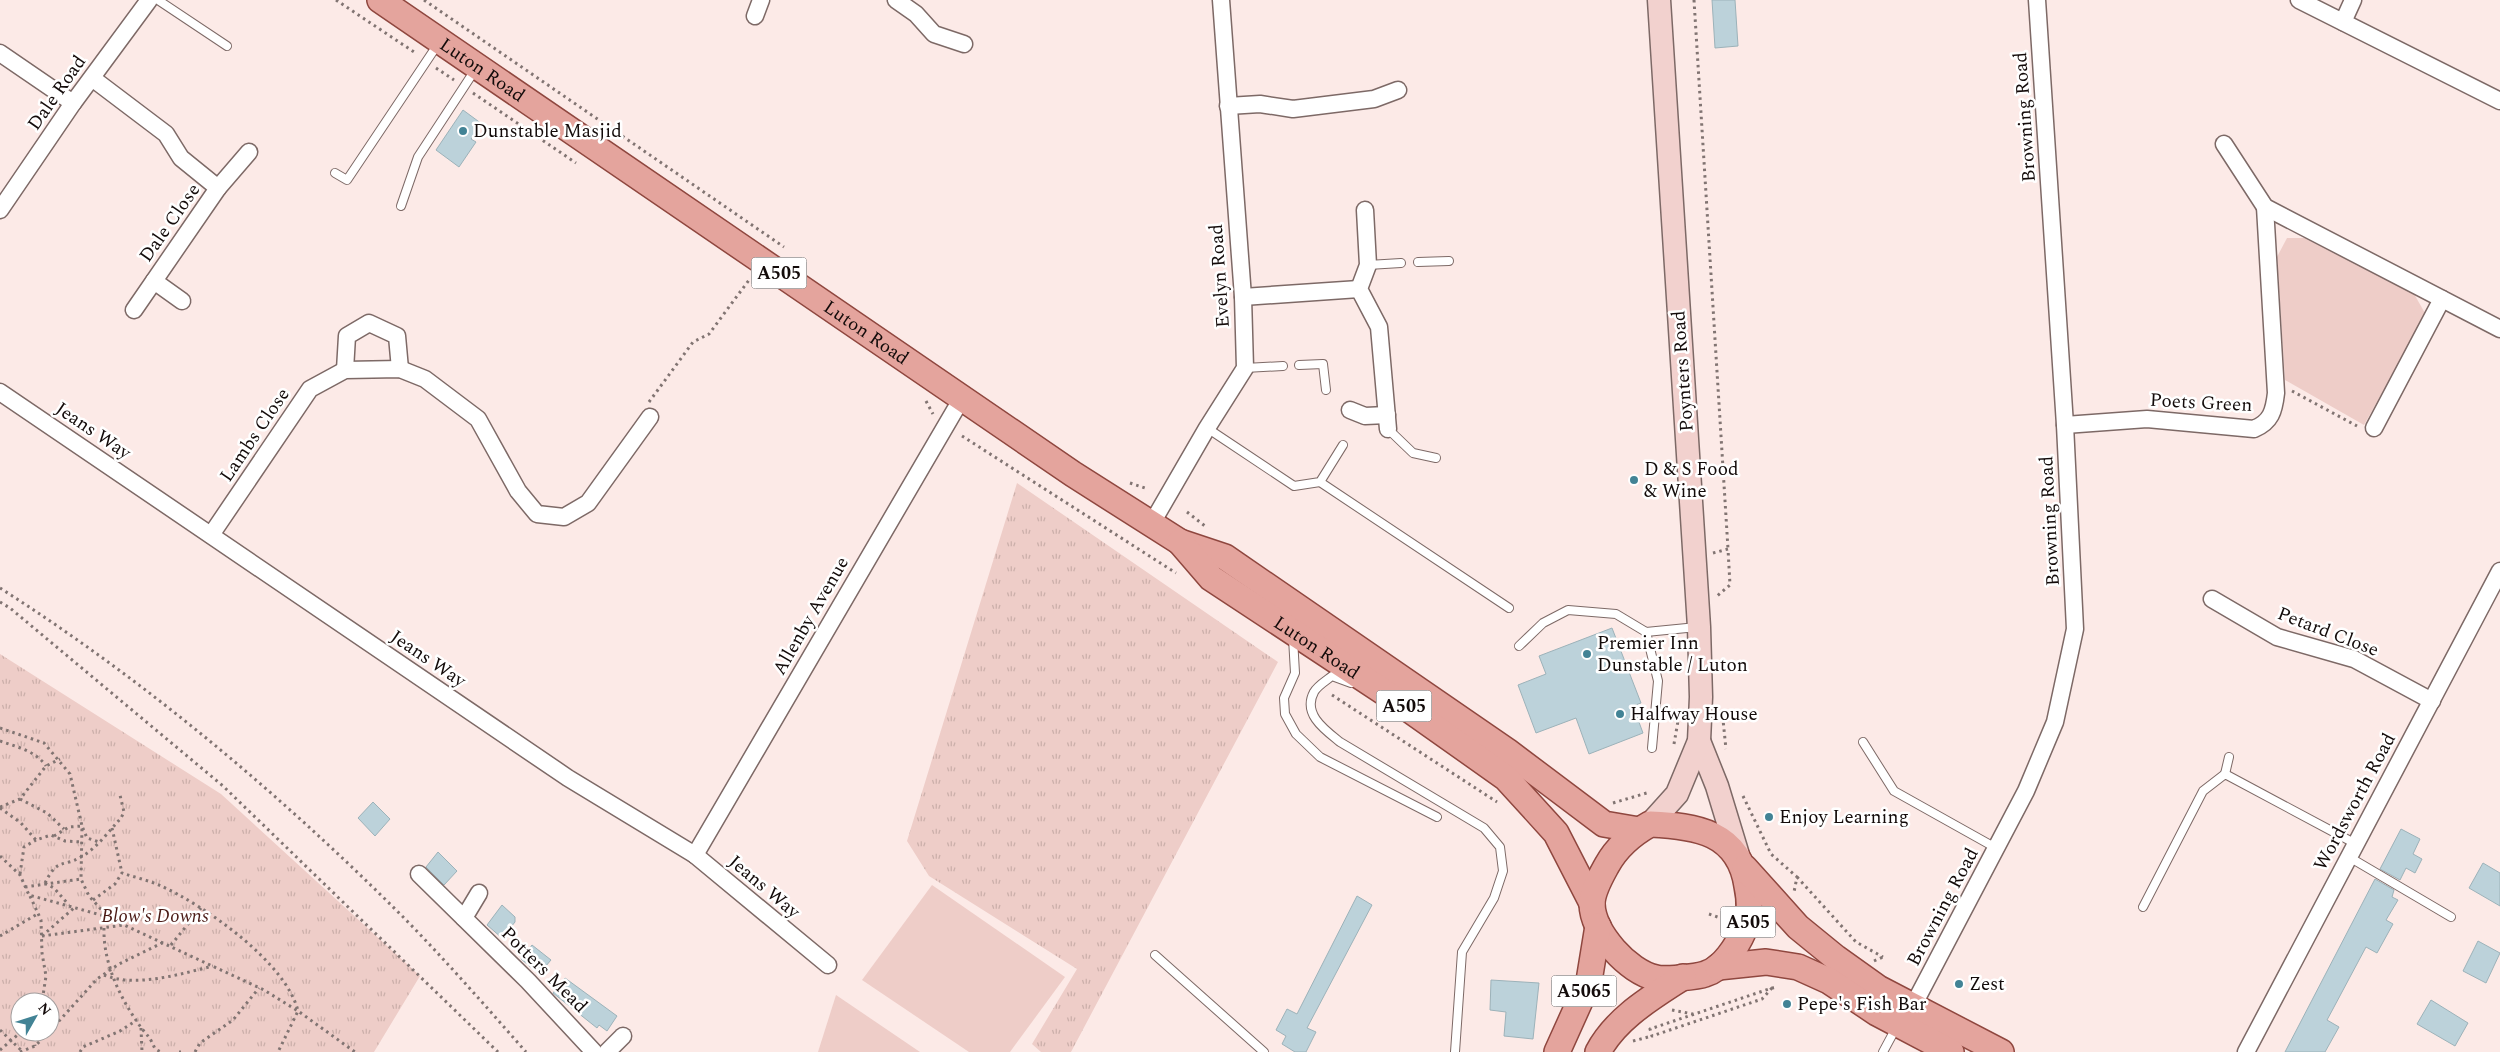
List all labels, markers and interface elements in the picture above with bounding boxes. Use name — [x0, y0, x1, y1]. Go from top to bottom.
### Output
street label: Luton Road — [434, 30, 531, 110]
street label: Dale Road — [20, 49, 94, 137]
street label: Browning Road — [2006, 51, 2044, 183]
place label: Dunstable Masjid — [473, 117, 622, 146]
marker: Dunstable Masjid — [457, 125, 469, 137]
street label: Dale Close — [132, 178, 208, 268]
street label: Evelyn Road — [1202, 223, 1238, 329]
road number: A505 — [752, 258, 806, 288]
street label: Luton Road — [817, 293, 915, 372]
street label: Poynters Road — [1664, 309, 1702, 433]
street label: Lambs Close — [213, 382, 297, 488]
street label: Poets Green — [2149, 386, 2253, 420]
street label: Jeans Way — [49, 395, 138, 468]
place label: D & S Food & Wine — [1644, 455, 1739, 506]
street label: Browning Road — [2032, 455, 2068, 587]
marker: D & S Food & Wine — [1628, 474, 1640, 486]
street label: Allenby Avenue — [765, 551, 857, 681]
street label: Petard Close — [2273, 599, 2383, 665]
street label: Luton Road — [1268, 608, 1366, 687]
street label: Jeans Way — [384, 623, 473, 696]
place label: Premier Inn Dunstable / Luton — [1597, 629, 1748, 680]
marker: Premier Inn Dunstable / Luton — [1581, 648, 1593, 660]
road number: A505 — [1376, 690, 1432, 721]
place label: Halfway House — [1630, 700, 1758, 729]
marker: Halfway House — [1614, 708, 1626, 720]
street label: Wordsworth Road — [2306, 728, 2404, 876]
place label: Enjoy Learning — [1779, 803, 1909, 832]
marker: Enjoy Learning — [1763, 811, 1775, 823]
street label: Browning Road — [1900, 843, 1986, 971]
street label: Jeans Way — [722, 848, 807, 926]
park label: Blow's Downs — [101, 902, 209, 931]
road number: A505 — [1720, 906, 1776, 938]
street label: Potters Mead — [494, 920, 594, 1020]
place label: Zest — [1969, 970, 2005, 999]
road number: A5065 — [1552, 976, 1616, 1006]
marker: Zest — [1953, 978, 1965, 990]
place label: Pepe's Fish Bar — [1797, 990, 1927, 1019]
north arrow — [10, 992, 60, 1042]
text: N — [33, 998, 56, 1020]
marker: Pepe's Fish Bar — [1781, 998, 1793, 1010]

